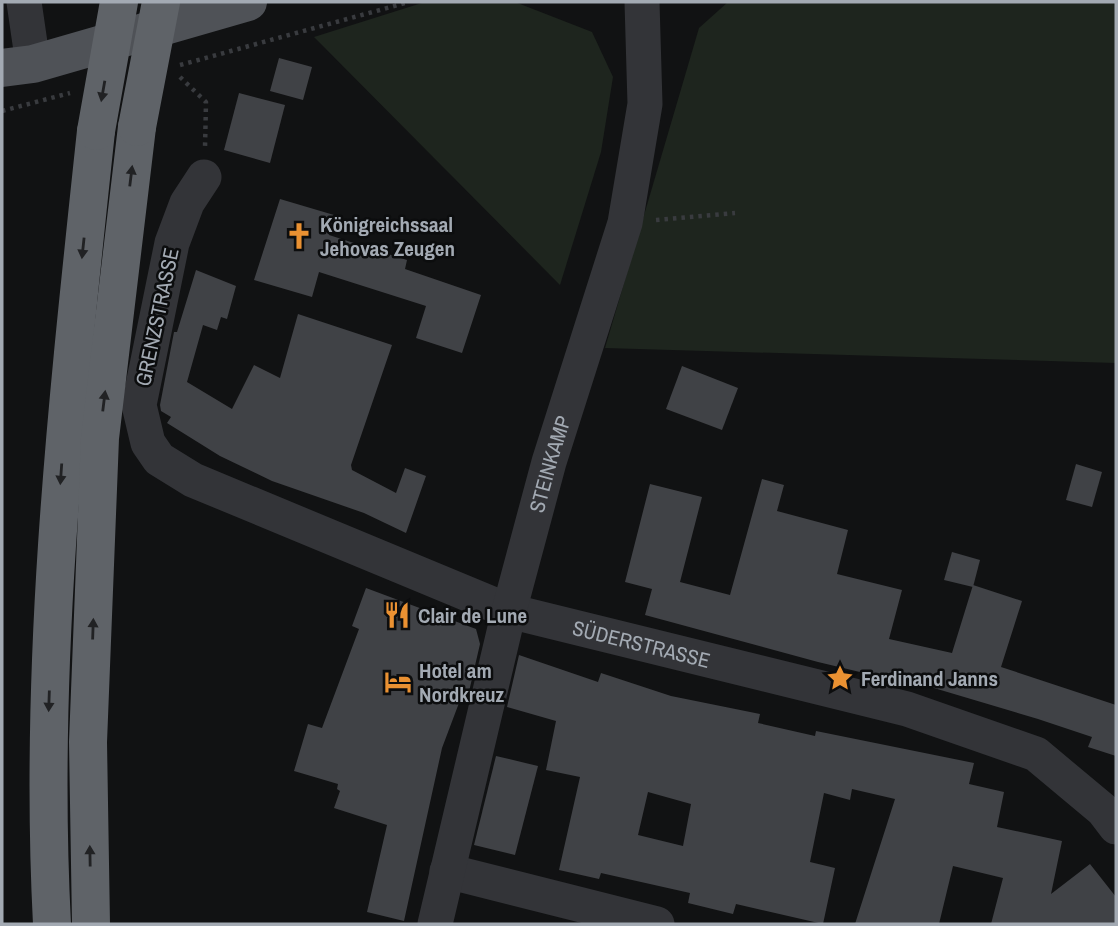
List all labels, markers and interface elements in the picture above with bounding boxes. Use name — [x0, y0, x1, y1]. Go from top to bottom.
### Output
one-way arrow — [97, 80, 108, 102]
one-way arrow — [126, 164, 137, 186]
place label: Königreichssaal Jehovas Zeugen — [320, 210, 455, 263]
church icon: Königreichssaal Jehovas Zeugen — [284, 221, 314, 251]
one-way arrow — [78, 237, 89, 259]
street label: GRENZSTRASSE — [128, 245, 186, 389]
one-way arrow — [99, 390, 110, 412]
street label: STEINKAMP — [522, 412, 577, 516]
one-way arrow — [55, 463, 66, 485]
restaurant icon: Clair de Lune — [382, 600, 412, 630]
place label: Clair de Lune — [418, 601, 527, 630]
street label: SÜDERSTRASSE — [570, 613, 713, 675]
one-way arrow — [87, 617, 98, 639]
place label: Hotel am Nordkreuz — [419, 656, 505, 709]
place icon: Ferdinand Janns — [825, 663, 855, 693]
place label: Ferdinand Janns — [861, 664, 998, 693]
hotel icon: Hotel am Nordkreuz — [383, 667, 413, 697]
one-way arrow — [44, 691, 55, 713]
one-way arrow — [84, 845, 96, 867]

